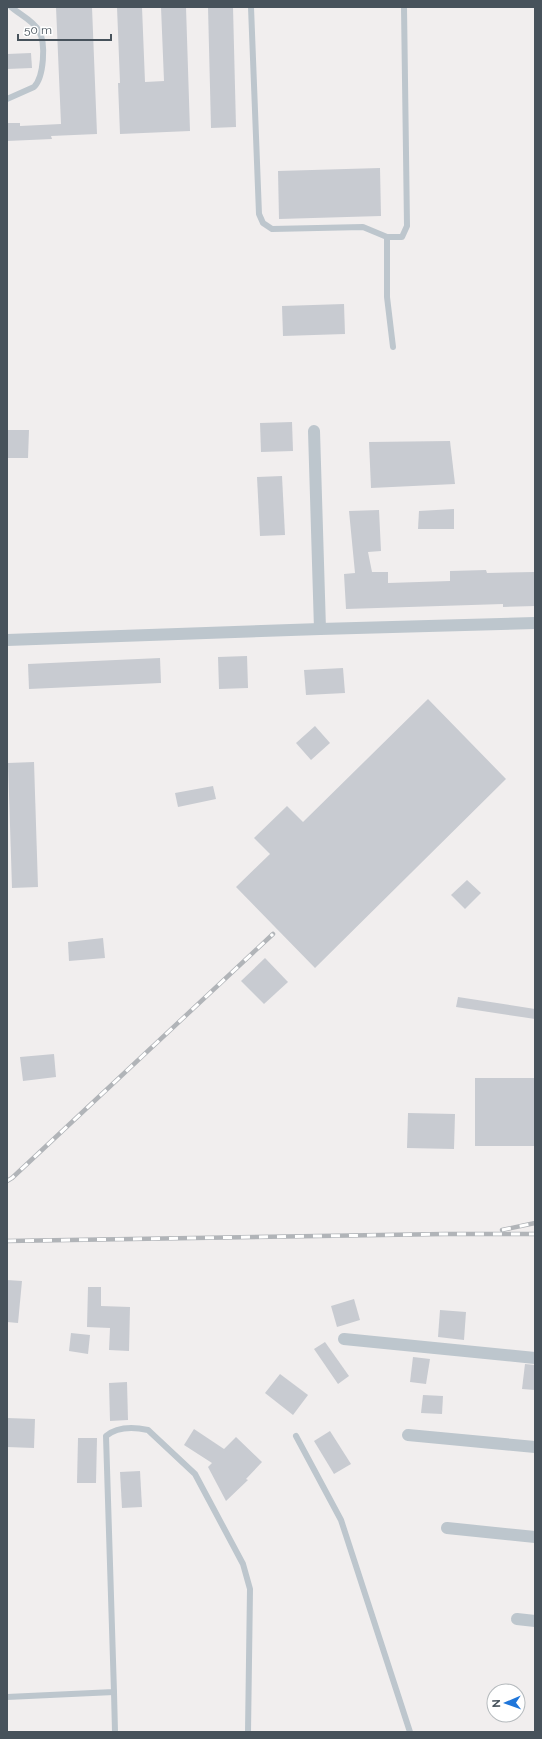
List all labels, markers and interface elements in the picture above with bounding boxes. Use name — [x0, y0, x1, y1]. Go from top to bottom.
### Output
scale bar — [18, 16, 111, 42]
text: 50 m — [24, 23, 52, 37]
north arrow — [486, 1683, 526, 1723]
text: N — [490, 1699, 503, 1708]

